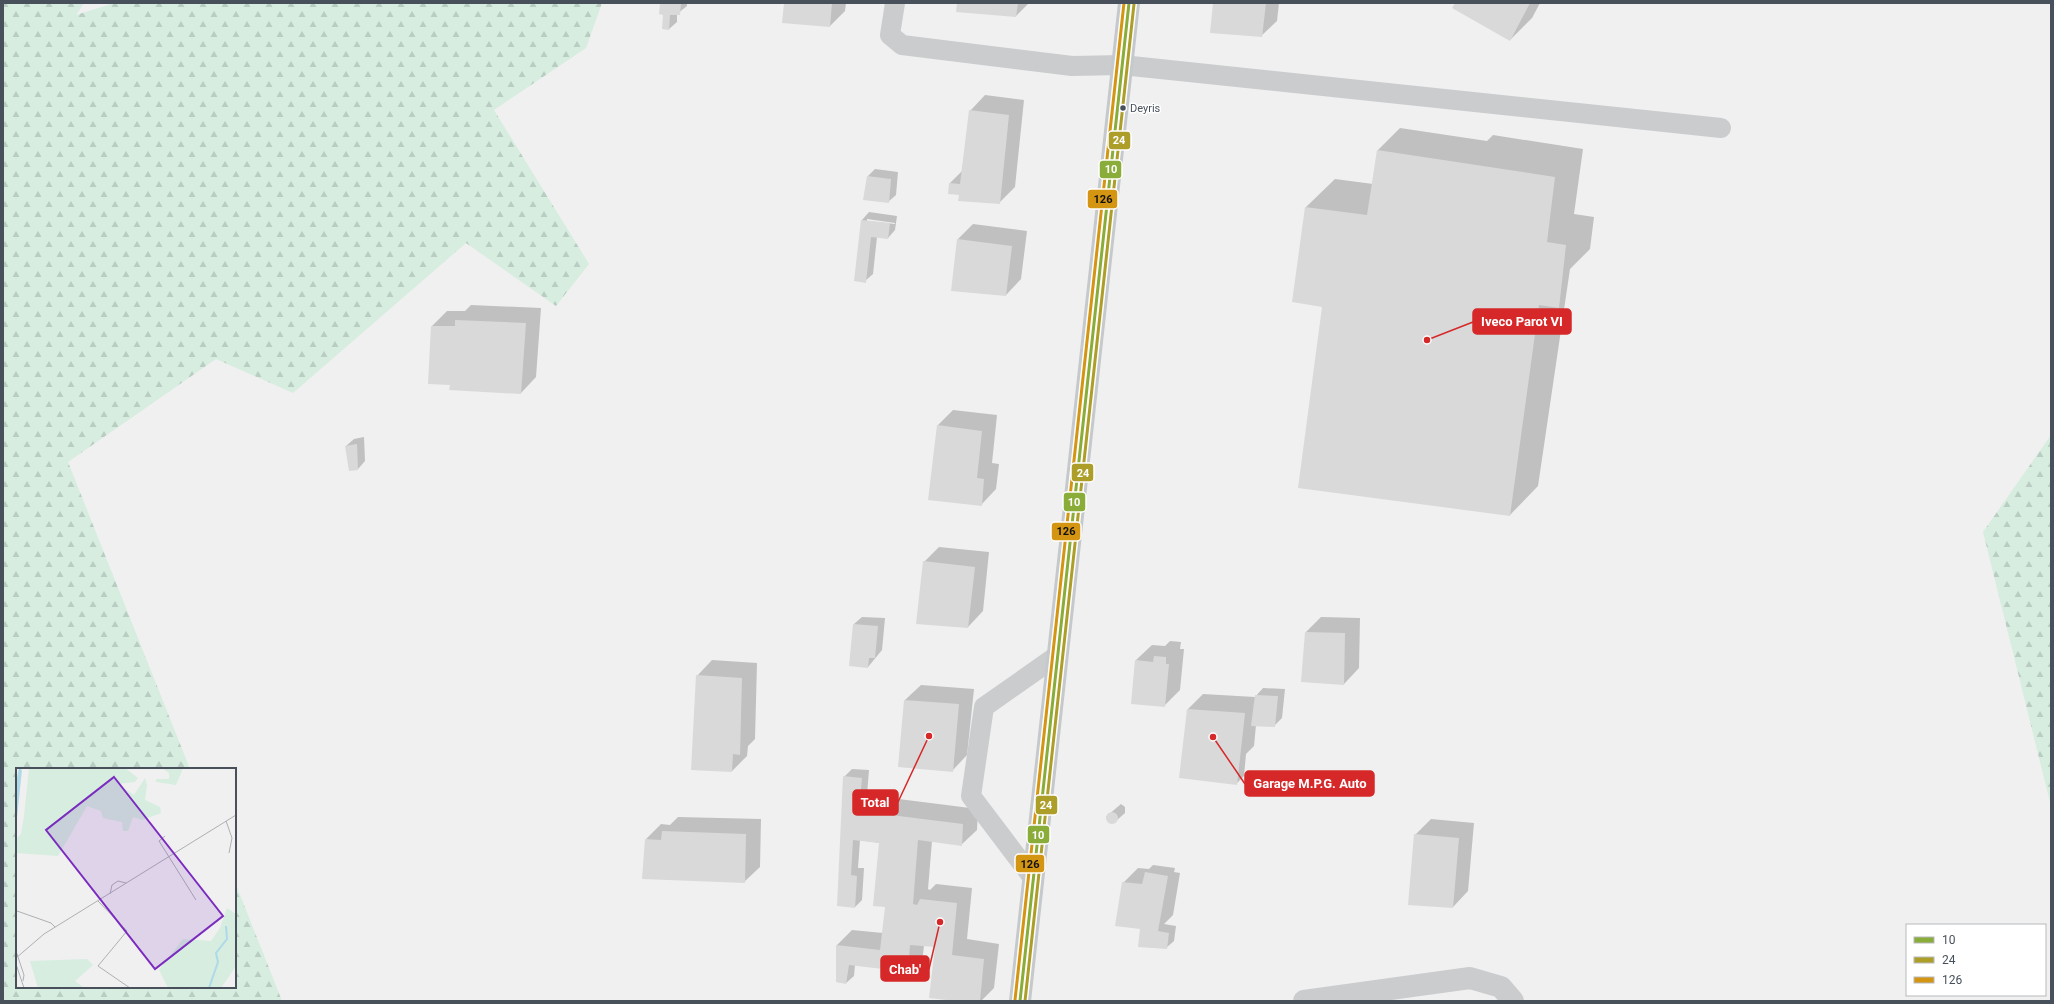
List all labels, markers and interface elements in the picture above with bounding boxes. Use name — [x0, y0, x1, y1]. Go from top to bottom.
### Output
place label: Deyris — [1130, 102, 1161, 115]
marker: Deyris — [1118, 103, 1128, 113]
line badge: 24 — [1108, 131, 1131, 150]
text: 24 — [1113, 134, 1126, 147]
line badge: 10 — [1099, 160, 1122, 179]
text: 10 — [1105, 163, 1117, 176]
line badge: 126 — [1087, 189, 1118, 209]
text: 126 — [1094, 193, 1112, 206]
callout: Iveco Parot VI — [1473, 309, 1571, 334]
text: Iveco Parot VI — [1481, 314, 1563, 329]
line badge: 24 — [1071, 463, 1094, 482]
text: 24 — [1077, 467, 1090, 480]
line badge: 10 — [1063, 492, 1086, 512]
text: 10 — [1068, 496, 1080, 509]
line badge: 126 — [1051, 522, 1081, 541]
text: 126 — [1057, 525, 1075, 538]
inset map — [16, 768, 236, 988]
callout: Garage M.P.G. Auto — [1245, 771, 1374, 796]
text: Garage M.P.G. Auto — [1253, 776, 1367, 791]
callout: Total — [853, 790, 898, 815]
text: Total — [860, 795, 890, 810]
line badge: 24 — [1035, 795, 1058, 815]
text: 24 — [1040, 799, 1053, 812]
line badge: 10 — [1027, 825, 1050, 844]
text: 10 — [1032, 829, 1044, 842]
line badge: 126 — [1015, 854, 1045, 873]
text: 126 — [1021, 858, 1039, 871]
legend — [1906, 924, 2046, 996]
text: 10 — [1942, 933, 1956, 947]
text: 24 — [1942, 953, 1956, 967]
callout: Chab' — [881, 956, 929, 981]
text: Chab' — [889, 962, 921, 977]
text: 126 — [1942, 973, 1962, 987]

